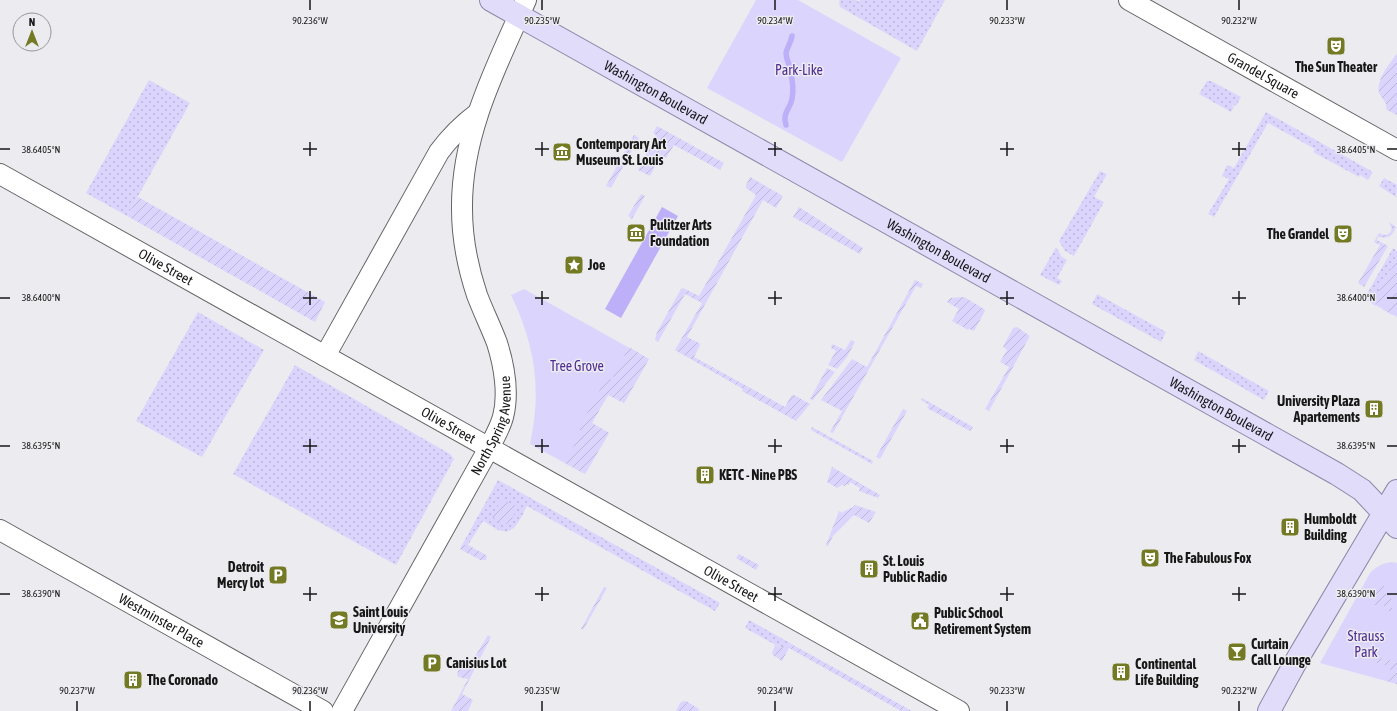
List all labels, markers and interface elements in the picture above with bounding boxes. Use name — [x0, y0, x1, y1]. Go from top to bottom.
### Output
north arrow — [12, 12, 52, 52]
text: 90.236°W — [292, 15, 328, 26]
text: 90.235°W — [524, 15, 560, 26]
text: 90.234°W — [757, 15, 793, 26]
text: 90.233°W — [989, 15, 1025, 26]
text: 90.232°W — [1221, 15, 1257, 26]
text: N — [29, 16, 35, 28]
theatre icon: The Sun Theater — [1325, 35, 1347, 57]
street label: Grandel Square — [1225, 49, 1302, 102]
street label: Washington Boulevard — [601, 57, 710, 128]
place label: The Sun Theater — [1295, 59, 1378, 75]
park label: Park-Like — [775, 62, 823, 78]
place label: Contemporary Art Museum St. Louis — [576, 136, 666, 168]
museum icon: Contemporary Art Museum St. Louis — [551, 141, 573, 163]
text: 38.6405°N — [22, 144, 60, 155]
text: 38.6405°N — [1337, 144, 1375, 155]
street label: Washington Boulevard — [884, 215, 993, 286]
place label: Pulitzer Arts Foundation — [650, 217, 712, 249]
museum icon: Pulitzer Arts Foundation — [625, 222, 647, 244]
theatre icon: The Grandel — [1332, 223, 1354, 245]
place label: The Grandel — [1267, 226, 1329, 242]
street label: Olive Street — [136, 245, 196, 288]
place icon: Joe — [563, 254, 585, 276]
place label: Joe — [587, 257, 605, 273]
text: 38.6400°N — [22, 292, 60, 303]
text: 38.6400°N — [1337, 292, 1375, 303]
park label: Tree Grove — [550, 358, 604, 374]
street label: Washington Boulevard — [1167, 374, 1276, 444]
street label: North Spring Avenue — [467, 375, 514, 478]
place label: University Plaza Apartements — [1277, 393, 1360, 425]
building icon: University Plaza Apartements — [1363, 398, 1385, 420]
street label: Olive Street — [418, 404, 478, 447]
text: 38.6395°N — [22, 440, 60, 451]
text: 38.6395°N — [1337, 440, 1375, 451]
building icon: KETC - Nine PBS — [694, 464, 716, 486]
place label: KETC - Nine PBS — [719, 467, 797, 483]
place label: Humboldt Building — [1304, 511, 1356, 543]
building icon: Humboldt Building — [1279, 516, 1301, 538]
theatre icon: The Fabulous Fox — [1139, 547, 1161, 569]
place label: The Fabulous Fox — [1164, 550, 1252, 566]
place label: St. Louis Public Radio — [883, 553, 948, 585]
building icon: St. Louis Public Radio — [858, 558, 880, 580]
place label: Detroit Mercy lot — [217, 559, 264, 591]
street label: Olive Street — [701, 562, 761, 605]
parking icon: Detroit Mercy lot — [267, 564, 289, 586]
text: 38.6390°N — [22, 588, 60, 599]
text: 38.6390°N — [1337, 588, 1375, 599]
street label: Westminster Place — [116, 590, 207, 651]
place label: Saint Louis University — [353, 604, 408, 636]
place label: Public School Retirement System — [934, 605, 1031, 637]
school or university icon: Saint Louis University — [328, 609, 350, 631]
public building icon: Public School Retirement System — [909, 610, 931, 632]
park label: Strauss Park — [1348, 628, 1385, 660]
place label: Curtain Call Lounge — [1251, 636, 1311, 668]
bar icon: Curtain Call Lounge — [1226, 641, 1248, 663]
parking icon: Canisius Lot — [421, 652, 443, 674]
place label: Canisius Lot — [446, 655, 507, 671]
place label: Continental Life Building — [1135, 656, 1200, 688]
building icon: Continental Life Building — [1110, 661, 1132, 683]
building icon: The Coronado — [122, 669, 144, 691]
place label: The Coronado — [147, 672, 218, 688]
text: 90.237°W — [59, 685, 95, 696]
text: 90.236°W — [292, 685, 328, 696]
text: 90.235°W — [524, 685, 560, 696]
text: 90.234°W — [757, 685, 793, 696]
text: 90.233°W — [989, 685, 1025, 696]
text: 90.232°W — [1221, 685, 1257, 696]

